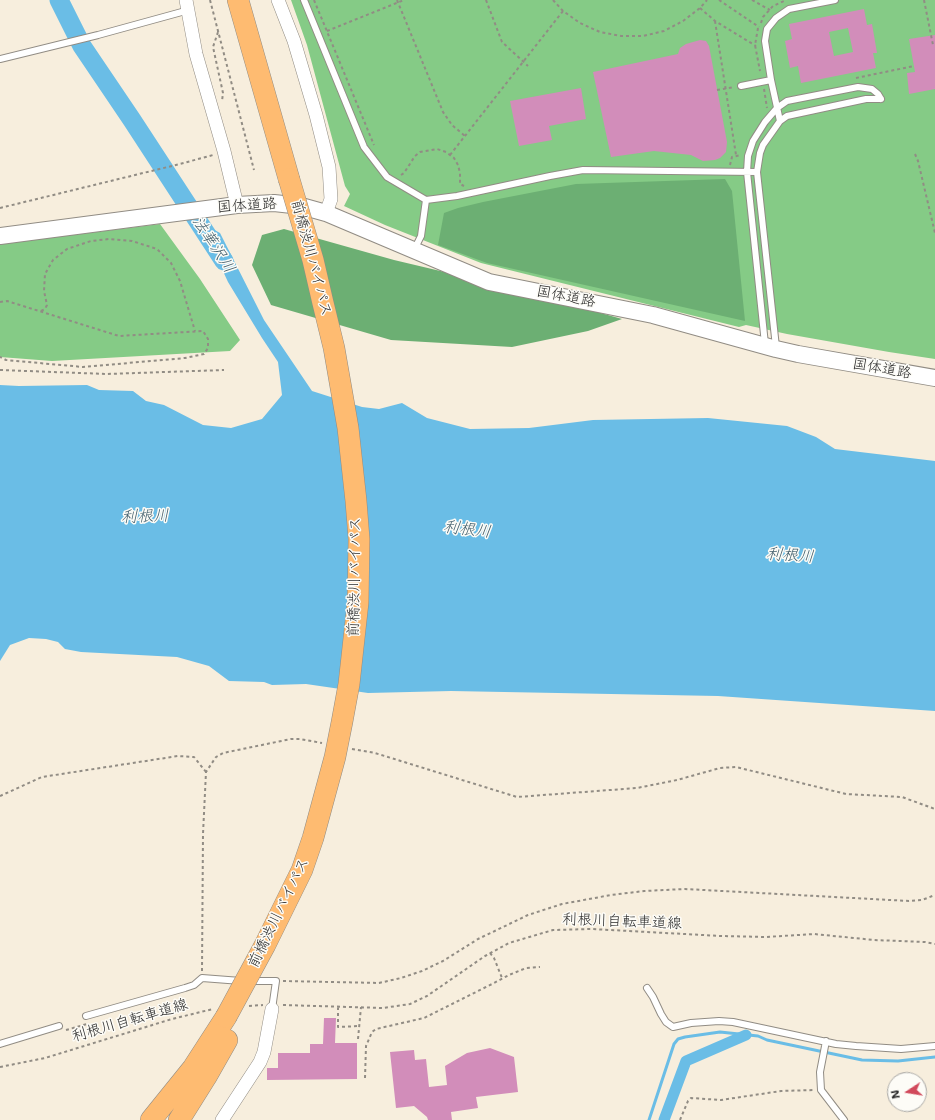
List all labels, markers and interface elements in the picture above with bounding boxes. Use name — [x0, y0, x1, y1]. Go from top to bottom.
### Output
street label: 国体道路 — [216, 195, 278, 217]
street label: 前橋渋川バイパス — [287, 198, 335, 318]
water label: 法華沢川 — [188, 213, 238, 277]
street label: 国体道路 — [535, 282, 597, 312]
street label: 国体道路 — [851, 355, 913, 383]
water label: 利根川 — [121, 507, 169, 527]
street label: 前橋渋川バイパス — [345, 517, 365, 637]
water label: 利根川 — [442, 518, 492, 542]
water label: 利根川 — [765, 545, 815, 567]
street label: 前橋渋川バイパス — [245, 855, 313, 971]
street label: 利根川自転車道線 — [562, 911, 682, 933]
street label: 利根川自転車道線 — [70, 996, 190, 1046]
north arrow — [887, 1072, 927, 1112]
text: N — [888, 1089, 904, 1100]

